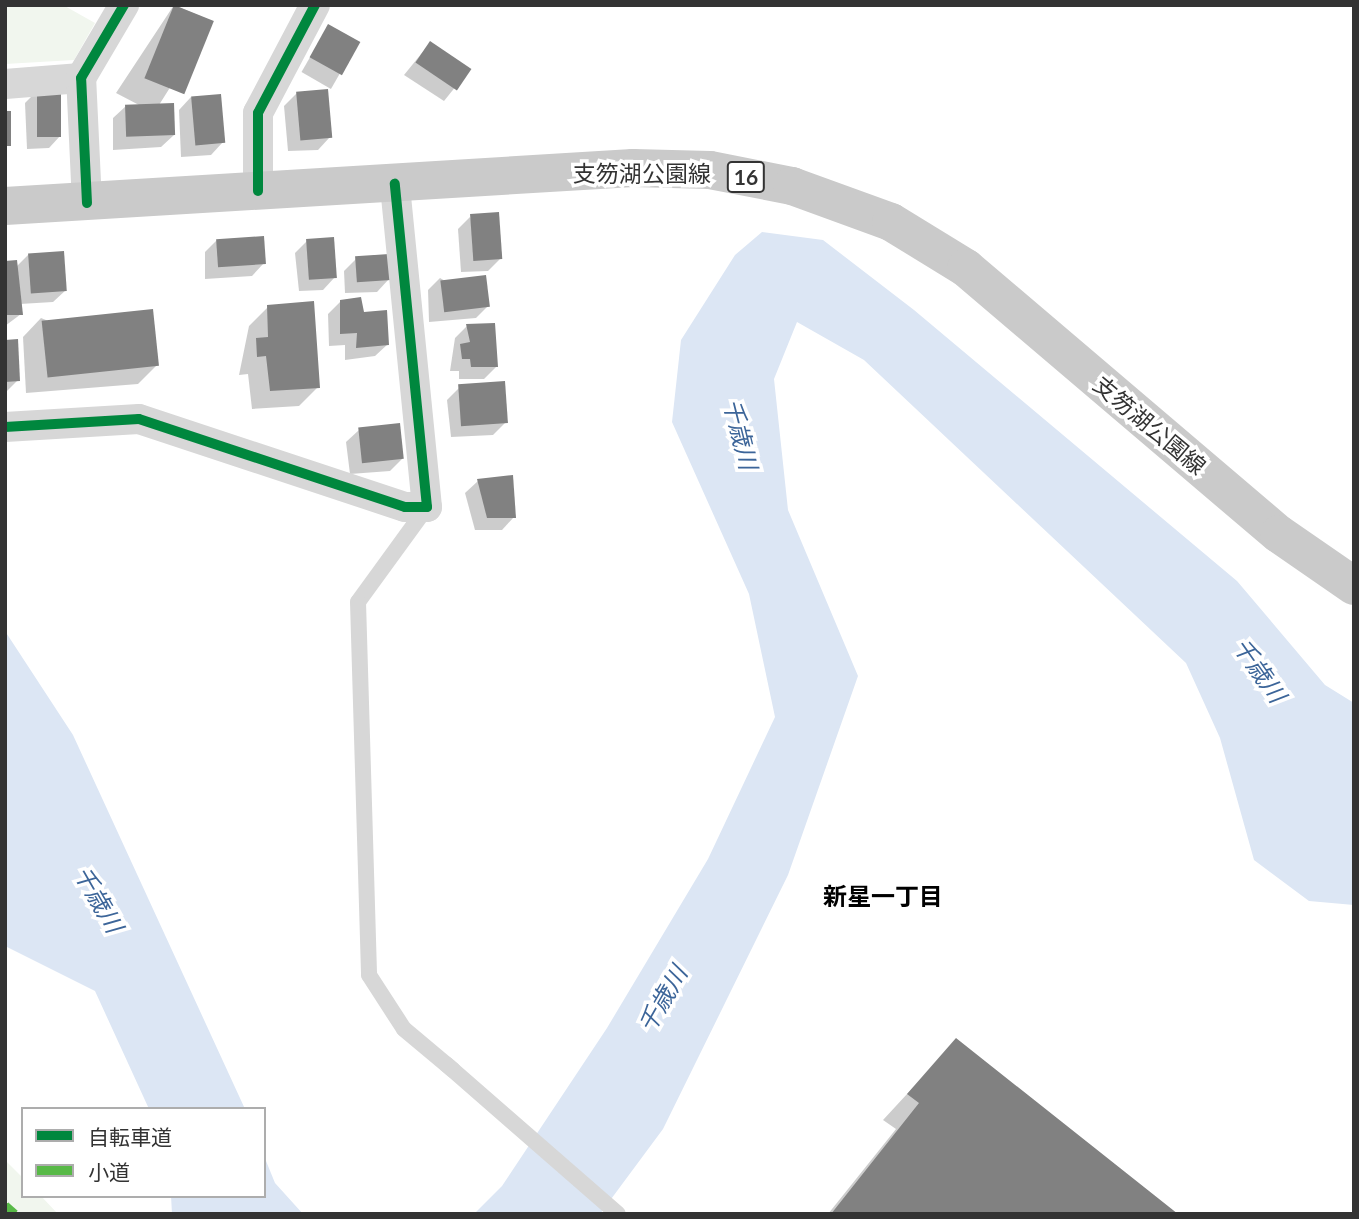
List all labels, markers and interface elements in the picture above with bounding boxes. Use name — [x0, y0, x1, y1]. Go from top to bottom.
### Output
street label: 支笏湖公園線 — [573, 159, 711, 187]
road number: 16 — [727, 160, 765, 194]
street label: 支笏湖公園線 — [1088, 370, 1212, 480]
water label: 千歳川 — [718, 396, 764, 472]
water label: 千歳川 — [1228, 632, 1292, 708]
water label: 千歳川 — [69, 861, 129, 937]
district label: 新星一丁目 — [823, 882, 943, 910]
water label: 千歳川 — [632, 961, 692, 1037]
legend — [21, 1107, 266, 1198]
text: 自転車道 — [88, 1124, 172, 1149]
text: 小道 — [88, 1159, 130, 1184]

